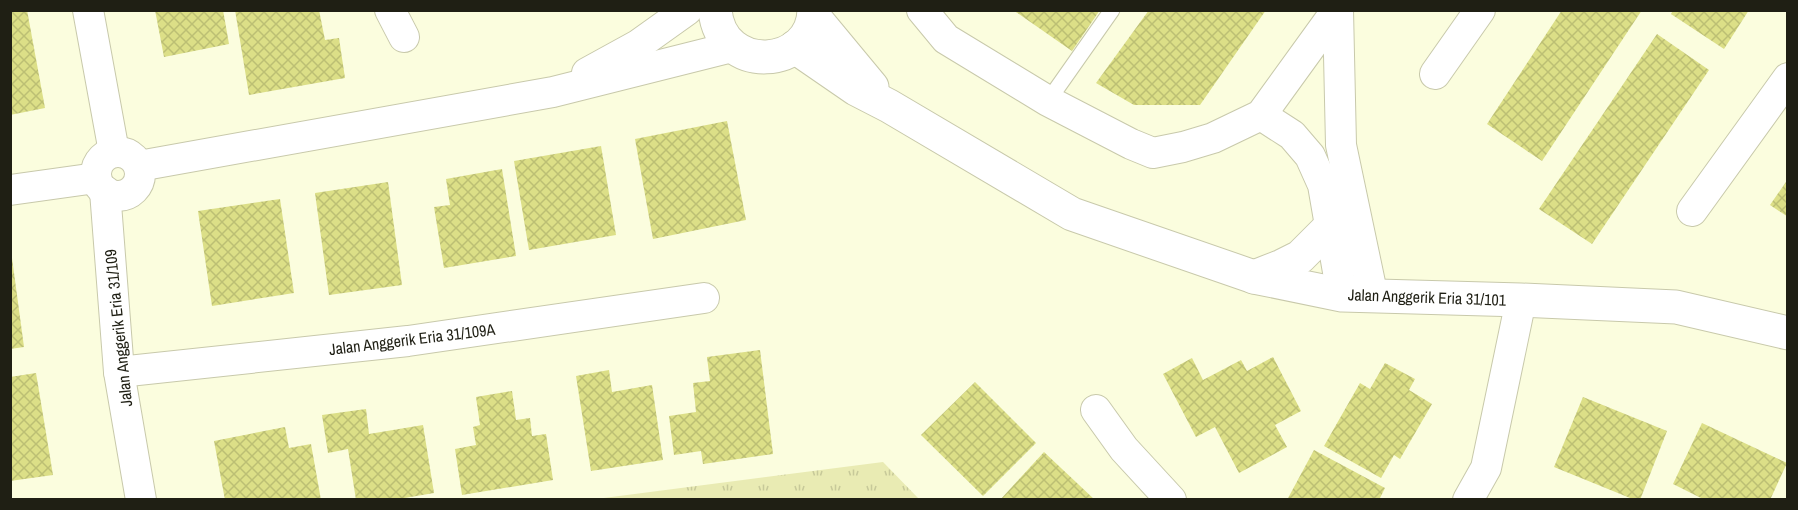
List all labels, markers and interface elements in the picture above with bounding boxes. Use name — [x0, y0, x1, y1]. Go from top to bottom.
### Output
street label: Jalan Anggerik Eria 31/109 — [99, 248, 137, 408]
street label: Jalan Anggerik Eria 31/101 — [1348, 283, 1507, 311]
street label: Jalan Anggerik Eria 31/109A — [328, 318, 496, 360]

